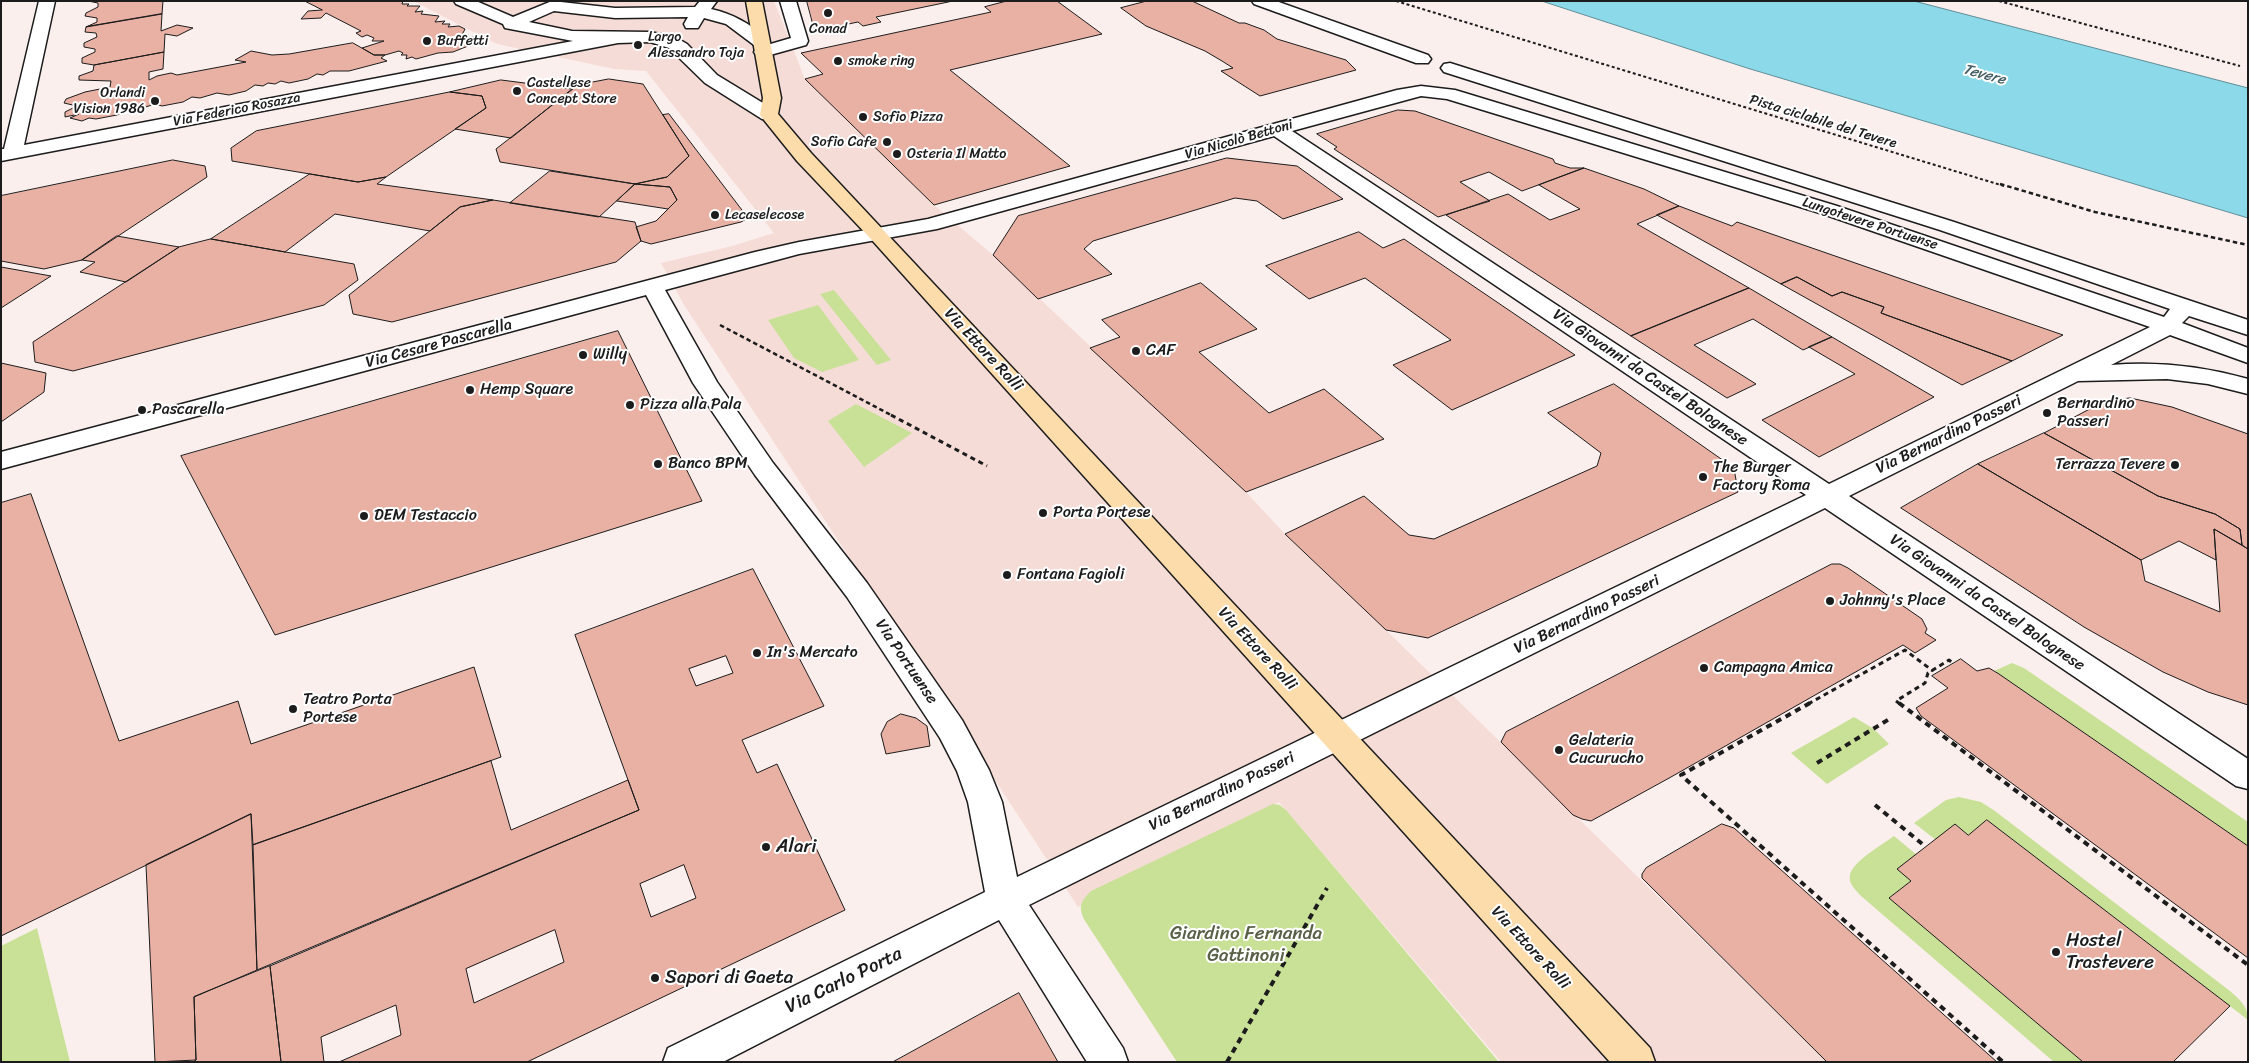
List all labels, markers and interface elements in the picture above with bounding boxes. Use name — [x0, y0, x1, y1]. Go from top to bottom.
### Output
marker: Conad — [822, 7, 834, 19]
place label: Conad — [809, 21, 847, 37]
place label: Largo Alessandro Toja — [648, 29, 744, 62]
place label: Buffetti — [437, 33, 488, 49]
marker: Buffetti — [421, 35, 433, 47]
marker: Largo Alessandro Toja — [632, 39, 644, 51]
place label: smoke ring — [848, 53, 915, 69]
marker: smoke ring — [832, 55, 844, 67]
water label: Tevere — [1961, 61, 2007, 89]
place label: Castellese Concept Store — [527, 75, 617, 108]
place label: Orlandi Vision 1986 — [73, 85, 145, 118]
marker: Castellese Concept Store — [511, 85, 523, 97]
street label: Via Federico Rosazza — [172, 89, 302, 131]
street label: Pista ciclabile del Tevere — [1747, 92, 1899, 152]
marker: Orlandi Vision 1986 — [149, 95, 161, 107]
place label: Sofio Pizza — [873, 109, 943, 125]
marker: Sofio Pizza — [857, 111, 869, 123]
street label: Via Nicolò Bettoni — [1183, 117, 1295, 163]
place label: Sofio Cafe — [811, 134, 877, 150]
marker: Sofio Cafe — [881, 136, 893, 148]
place label: Osteria Il Matto — [907, 146, 1006, 162]
marker: Osteria Il Matto — [891, 148, 903, 160]
street label: Lungotevere Portuense — [1800, 194, 1940, 254]
place label: Lecaselecose — [725, 207, 804, 223]
marker: Lecaselecose — [709, 209, 721, 221]
street label: Via Ettore Rolli — [940, 304, 1026, 396]
street label: Via Giovanni da Castel Bolognese — [1549, 305, 1751, 451]
street label: Via Cesare Pascarella — [364, 315, 514, 373]
place label: CAF — [1146, 341, 1175, 361]
place label: Willy — [593, 345, 627, 365]
marker: CAF — [1130, 345, 1142, 357]
marker: Willy — [577, 349, 589, 361]
place label: Hemp Square — [480, 380, 573, 400]
marker: Hemp Square — [464, 384, 476, 396]
street label: Via Bernardino Passeri — [1873, 391, 2025, 479]
place label: Bernardino Passeri — [2057, 394, 2135, 432]
place label: Pizza alla Pala — [640, 395, 741, 415]
marker: Pizza alla Pala — [624, 399, 636, 411]
place label: Pascarella — [152, 400, 225, 420]
marker: Pascarella — [136, 404, 148, 416]
marker: Bernardino Passeri — [2041, 407, 2053, 419]
place label: Banco BPM — [668, 454, 747, 474]
place label: Terrazza Tevere — [2055, 455, 2165, 475]
marker: Banco BPM — [652, 458, 664, 470]
place label: The Burger Factory Roma — [1713, 458, 1810, 496]
marker: Terrazza Tevere — [2169, 459, 2181, 471]
marker: The Burger Factory Roma — [1697, 471, 1709, 483]
place label: Porta Portese — [1053, 503, 1150, 523]
place label: DEM Testaccio — [374, 506, 477, 526]
marker: Porta Portese — [1037, 507, 1049, 519]
marker: DEM Testaccio — [358, 510, 370, 522]
street label: Via Giovanni da Castel Bolognese — [1886, 530, 2088, 676]
place label: Fontana Fagioli — [1017, 565, 1125, 585]
marker: Fontana Fagioli — [1001, 569, 1013, 581]
street label: Via Bernardino Passeri — [1511, 571, 1663, 659]
place label: Johnny's Place — [1840, 591, 1946, 611]
marker: Johnny's Place — [1824, 595, 1836, 607]
street label: Via Ettore Rolli — [1214, 603, 1300, 695]
street label: Via Portuense — [871, 616, 941, 708]
place label: In's Mercato — [767, 643, 858, 663]
marker: In's Mercato — [751, 647, 763, 659]
place label: Campagna Amica — [1714, 658, 1833, 678]
marker: Campagna Amica — [1698, 662, 1710, 674]
place label: Teatro Porta Portese — [303, 690, 392, 728]
marker: Teatro Porta Portese — [287, 703, 299, 715]
place label: Gelateria Cucurucho — [1569, 731, 1644, 769]
marker: Gelateria Cucurucho — [1553, 744, 1565, 756]
street label: Via Bernardino Passeri — [1146, 748, 1298, 836]
place label: Alari — [776, 836, 816, 858]
marker: Alari — [760, 841, 772, 853]
street label: Via Ettore Rolli — [1487, 902, 1573, 994]
park label: Giardino Fernanda Gattinoni — [1170, 923, 1322, 967]
place label: Hostel Trastevere — [2066, 930, 2154, 974]
street label: Via Carlo Porta — [782, 943, 906, 1019]
marker: Hostel Trastevere — [2050, 946, 2062, 958]
place label: Sapori di Gaeta — [665, 967, 793, 989]
marker: Sapori di Gaeta — [649, 972, 661, 984]

